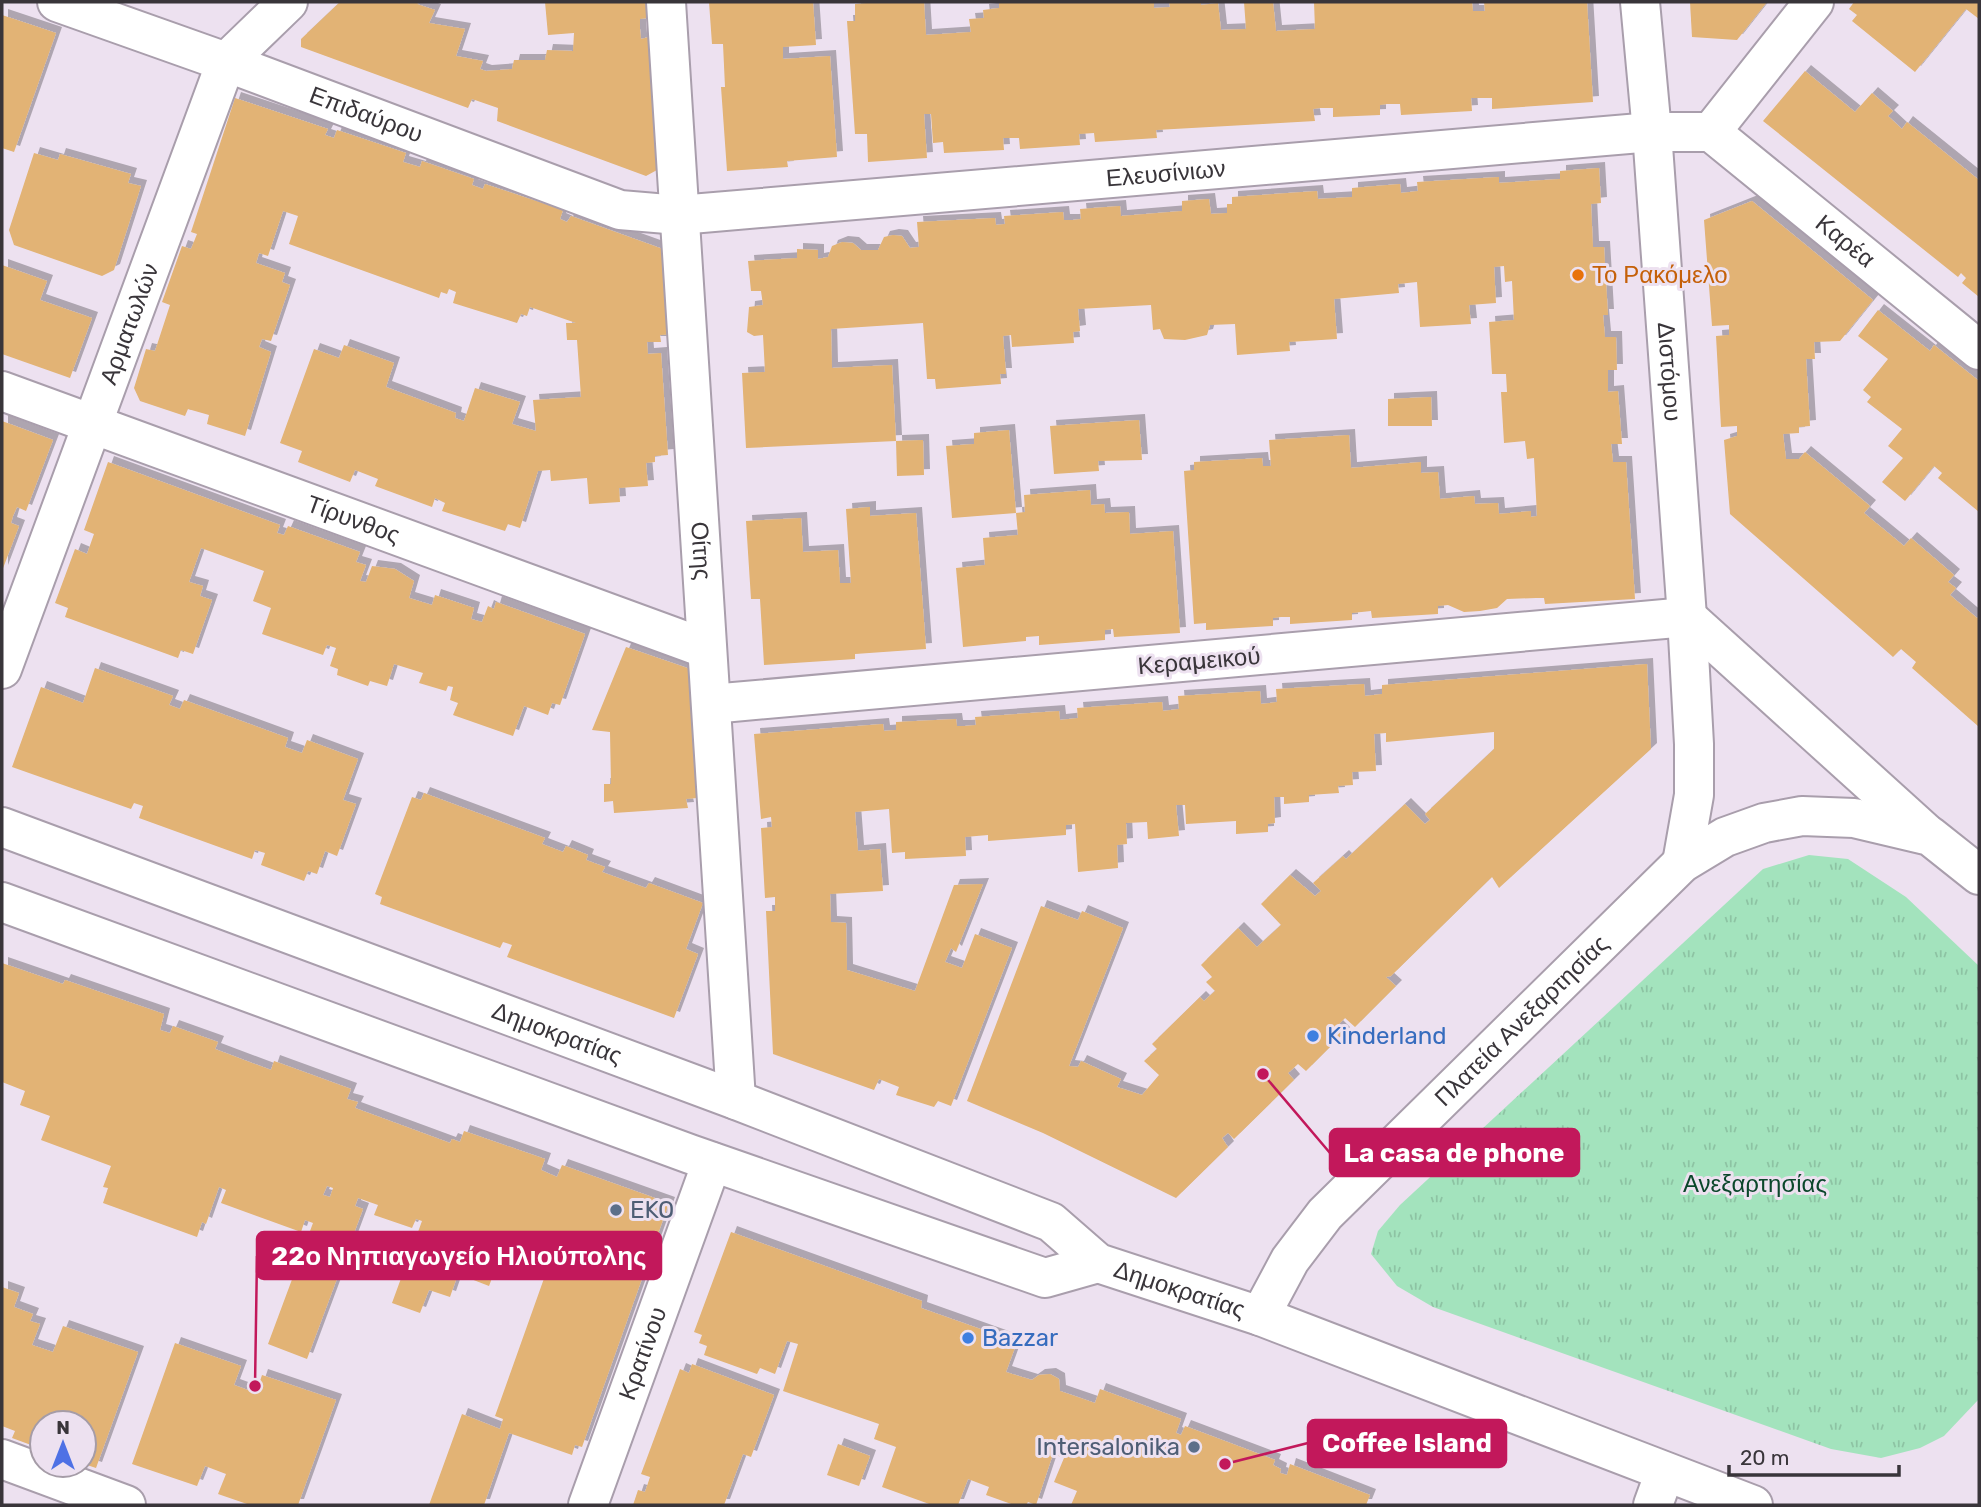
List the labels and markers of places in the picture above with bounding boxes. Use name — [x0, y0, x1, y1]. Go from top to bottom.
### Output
place label: Το Ρακόμελο — [1592, 261, 1728, 289]
marker: Το Ρακόμελο — [1570, 267, 1586, 283]
place label: Kinderland — [1327, 1022, 1447, 1050]
marker: Kinderland — [1305, 1028, 1321, 1044]
callout: La casa de phone — [1330, 1129, 1579, 1176]
place label: EKO — [630, 1196, 674, 1224]
marker: EKO — [608, 1202, 624, 1218]
callout: 22ο Νηπιαγωγείο Ηλιούπολης — [257, 1232, 661, 1279]
place label: Bazzar — [982, 1324, 1058, 1352]
marker: Bazzar — [960, 1330, 976, 1346]
callout: Coffee Island — [1308, 1420, 1506, 1467]
place label: Intersalonika — [1036, 1433, 1180, 1461]
marker: Intersalonika — [1186, 1439, 1202, 1455]

